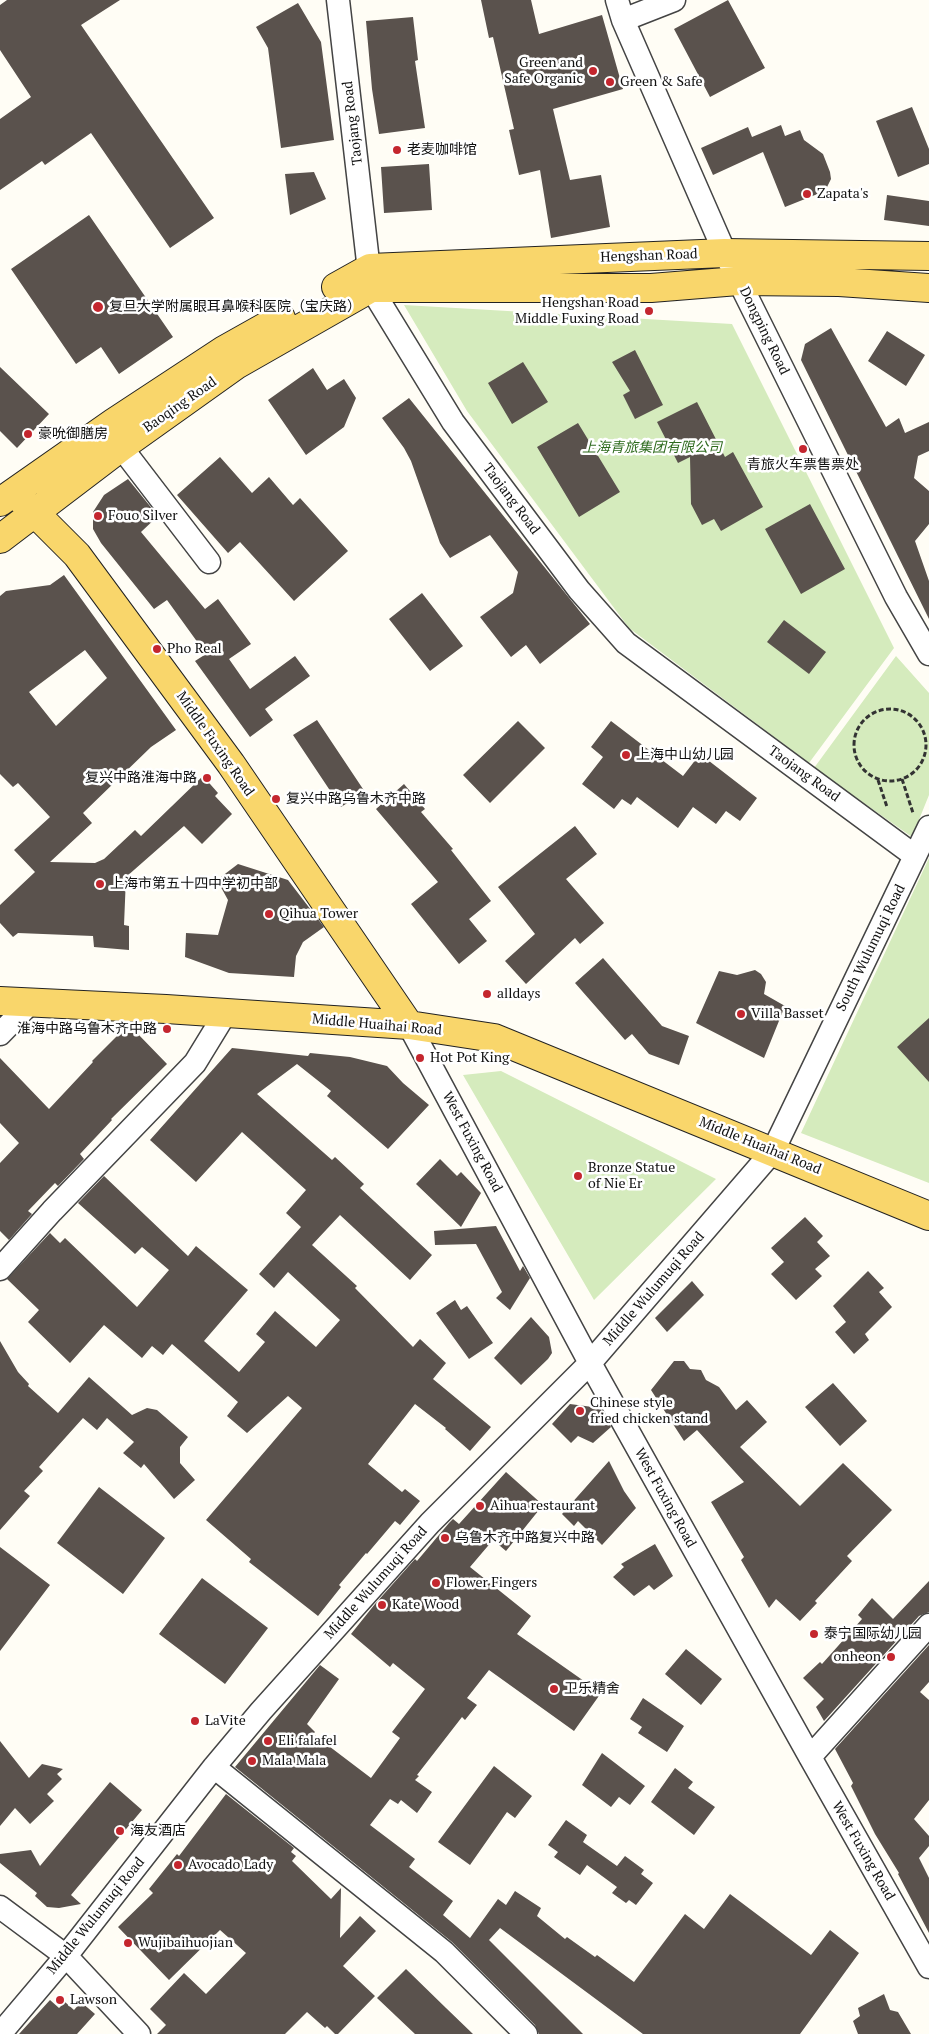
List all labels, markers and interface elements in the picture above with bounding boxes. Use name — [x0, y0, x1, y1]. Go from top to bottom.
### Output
place label: Green and Safe Organic — [504, 55, 583, 88]
marker: Green and Safe Organic — [587, 65, 599, 77]
place label: Green & Safe — [620, 74, 703, 90]
marker: Green & Safe — [604, 76, 616, 88]
street label: Taojang Road — [340, 80, 366, 166]
place label: 老麦咖啡馆 — [407, 142, 477, 158]
marker: 老麦咖啡馆 — [391, 144, 403, 156]
place label: Zapata's — [817, 186, 869, 202]
marker: Zapata's — [801, 188, 813, 200]
street label: Hengshan Road — [600, 246, 698, 266]
street label: Dongping Road — [735, 284, 793, 378]
place label: Hengshan Road Middle Fuxing Road — [515, 295, 639, 328]
place label: 复旦大学附属眼耳鼻喉科医院（宝庆路） — [109, 299, 361, 315]
marker: 复旦大学附属眼耳鼻喉科医院（宝庆路） — [91, 300, 105, 314]
marker: Hengshan Road Middle Fuxing Road — [643, 305, 655, 317]
street label: Baoqing Road — [140, 374, 220, 436]
place label: 豪吮御膳房 — [38, 426, 108, 442]
marker: 豪吮御膳房 — [22, 428, 34, 440]
park label: 上海青旅集团有限公司 — [582, 440, 722, 456]
marker: 青旅火车票售票处 — [797, 443, 809, 455]
place label: 青旅火车票售票处 — [747, 457, 859, 473]
street label: Taojang Road — [479, 460, 543, 538]
place label: Fouo Silver — [108, 508, 178, 524]
marker: Fouo Silver — [92, 510, 104, 522]
place label: Pho Real — [167, 641, 222, 657]
marker: Pho Real — [151, 643, 163, 655]
street label: Middle Fuxing Road — [173, 688, 257, 800]
street label: Taojang Road — [765, 742, 843, 806]
place label: 上海中山幼儿园 — [636, 747, 734, 763]
marker: 上海中山幼儿园 — [620, 749, 632, 761]
place label: 复兴中路淮海中路 — [85, 770, 197, 786]
marker: 复兴中路淮海中路 — [201, 772, 213, 784]
place label: 复兴中路乌鲁木齐中路 — [286, 791, 426, 807]
marker: 复兴中路乌鲁木齐中路 — [270, 793, 282, 805]
place label: 上海市第五十四中学初中部 — [110, 876, 278, 892]
marker: 上海市第五十四中学初中部 — [94, 878, 106, 890]
street label: South Wulumuqi Road — [833, 882, 909, 1014]
place label: Qihua Tower — [279, 906, 358, 922]
marker: Qihua Tower — [263, 908, 275, 920]
place label: alldays — [497, 986, 540, 1002]
marker: alldays — [481, 988, 493, 1000]
place label: Villa Basset — [751, 1006, 824, 1022]
marker: Villa Basset — [735, 1008, 747, 1020]
street label: Middle Huaihai Road — [311, 1011, 443, 1039]
place label: 淮海中路乌鲁木齐中路 — [17, 1021, 157, 1037]
marker: 淮海中路乌鲁木齐中路 — [161, 1023, 173, 1035]
place label: Hot Pot King — [430, 1050, 509, 1066]
marker: Hot Pot King — [414, 1052, 426, 1064]
street label: West Fuxing Road — [438, 1089, 506, 1195]
street label: Middle Huaihai Road — [696, 1114, 824, 1178]
place label: Bronze Statue of Nie Er — [588, 1160, 675, 1192]
marker: Bronze Statue of Nie Er — [572, 1170, 584, 1182]
street label: Middle Wulumuqi Road — [600, 1229, 708, 1349]
place label: Chinese style fried chicken stand — [590, 1395, 708, 1428]
marker: Chinese style fried chicken stand — [574, 1405, 586, 1417]
street label: West Fuxing Road — [631, 1445, 699, 1551]
place label: Aihua restaurant — [490, 1498, 595, 1514]
marker: Aihua restaurant — [474, 1500, 486, 1512]
street label: Middle Wulumuqi Road — [321, 1523, 431, 1643]
place label: 乌鲁木齐中路复兴中路 — [455, 1530, 595, 1546]
marker: 乌鲁木齐中路复兴中路 — [439, 1532, 451, 1544]
place label: Flower Fingers — [446, 1575, 537, 1591]
marker: Flower Fingers — [430, 1577, 442, 1589]
place label: Kate Wood — [392, 1597, 459, 1613]
marker: Kate Wood — [376, 1599, 388, 1611]
place label: 泰宁国际幼儿园 — [824, 1626, 922, 1642]
marker: 泰宁国际幼儿园 — [808, 1628, 820, 1640]
place label: onheon — [834, 1649, 881, 1665]
marker: onheon — [885, 1651, 897, 1663]
place label: 卫乐精舍 — [564, 1681, 620, 1697]
marker: 卫乐精舍 — [548, 1683, 560, 1695]
place label: LaVite — [205, 1713, 246, 1729]
marker: LaVite — [189, 1715, 201, 1727]
place label: Eli falafel — [278, 1733, 337, 1749]
marker: Eli falafel — [262, 1735, 274, 1747]
place label: Mala Mala — [262, 1753, 326, 1769]
marker: Mala Mala — [246, 1755, 258, 1767]
street label: West Fuxing Road — [828, 1799, 898, 1903]
place label: 海友酒店 — [130, 1823, 186, 1839]
marker: 海友酒店 — [114, 1825, 126, 1837]
street label: Middle Wulumuqi Road — [44, 1854, 148, 1978]
place label: Avocado Lady — [188, 1857, 273, 1873]
marker: Avocado Lady — [172, 1859, 184, 1871]
place label: Wujibaihuojian — [138, 1935, 233, 1951]
marker: Wujibaihuojian — [122, 1937, 134, 1949]
place label: Lawson — [70, 1992, 117, 2008]
marker: Lawson — [54, 1994, 66, 2006]

